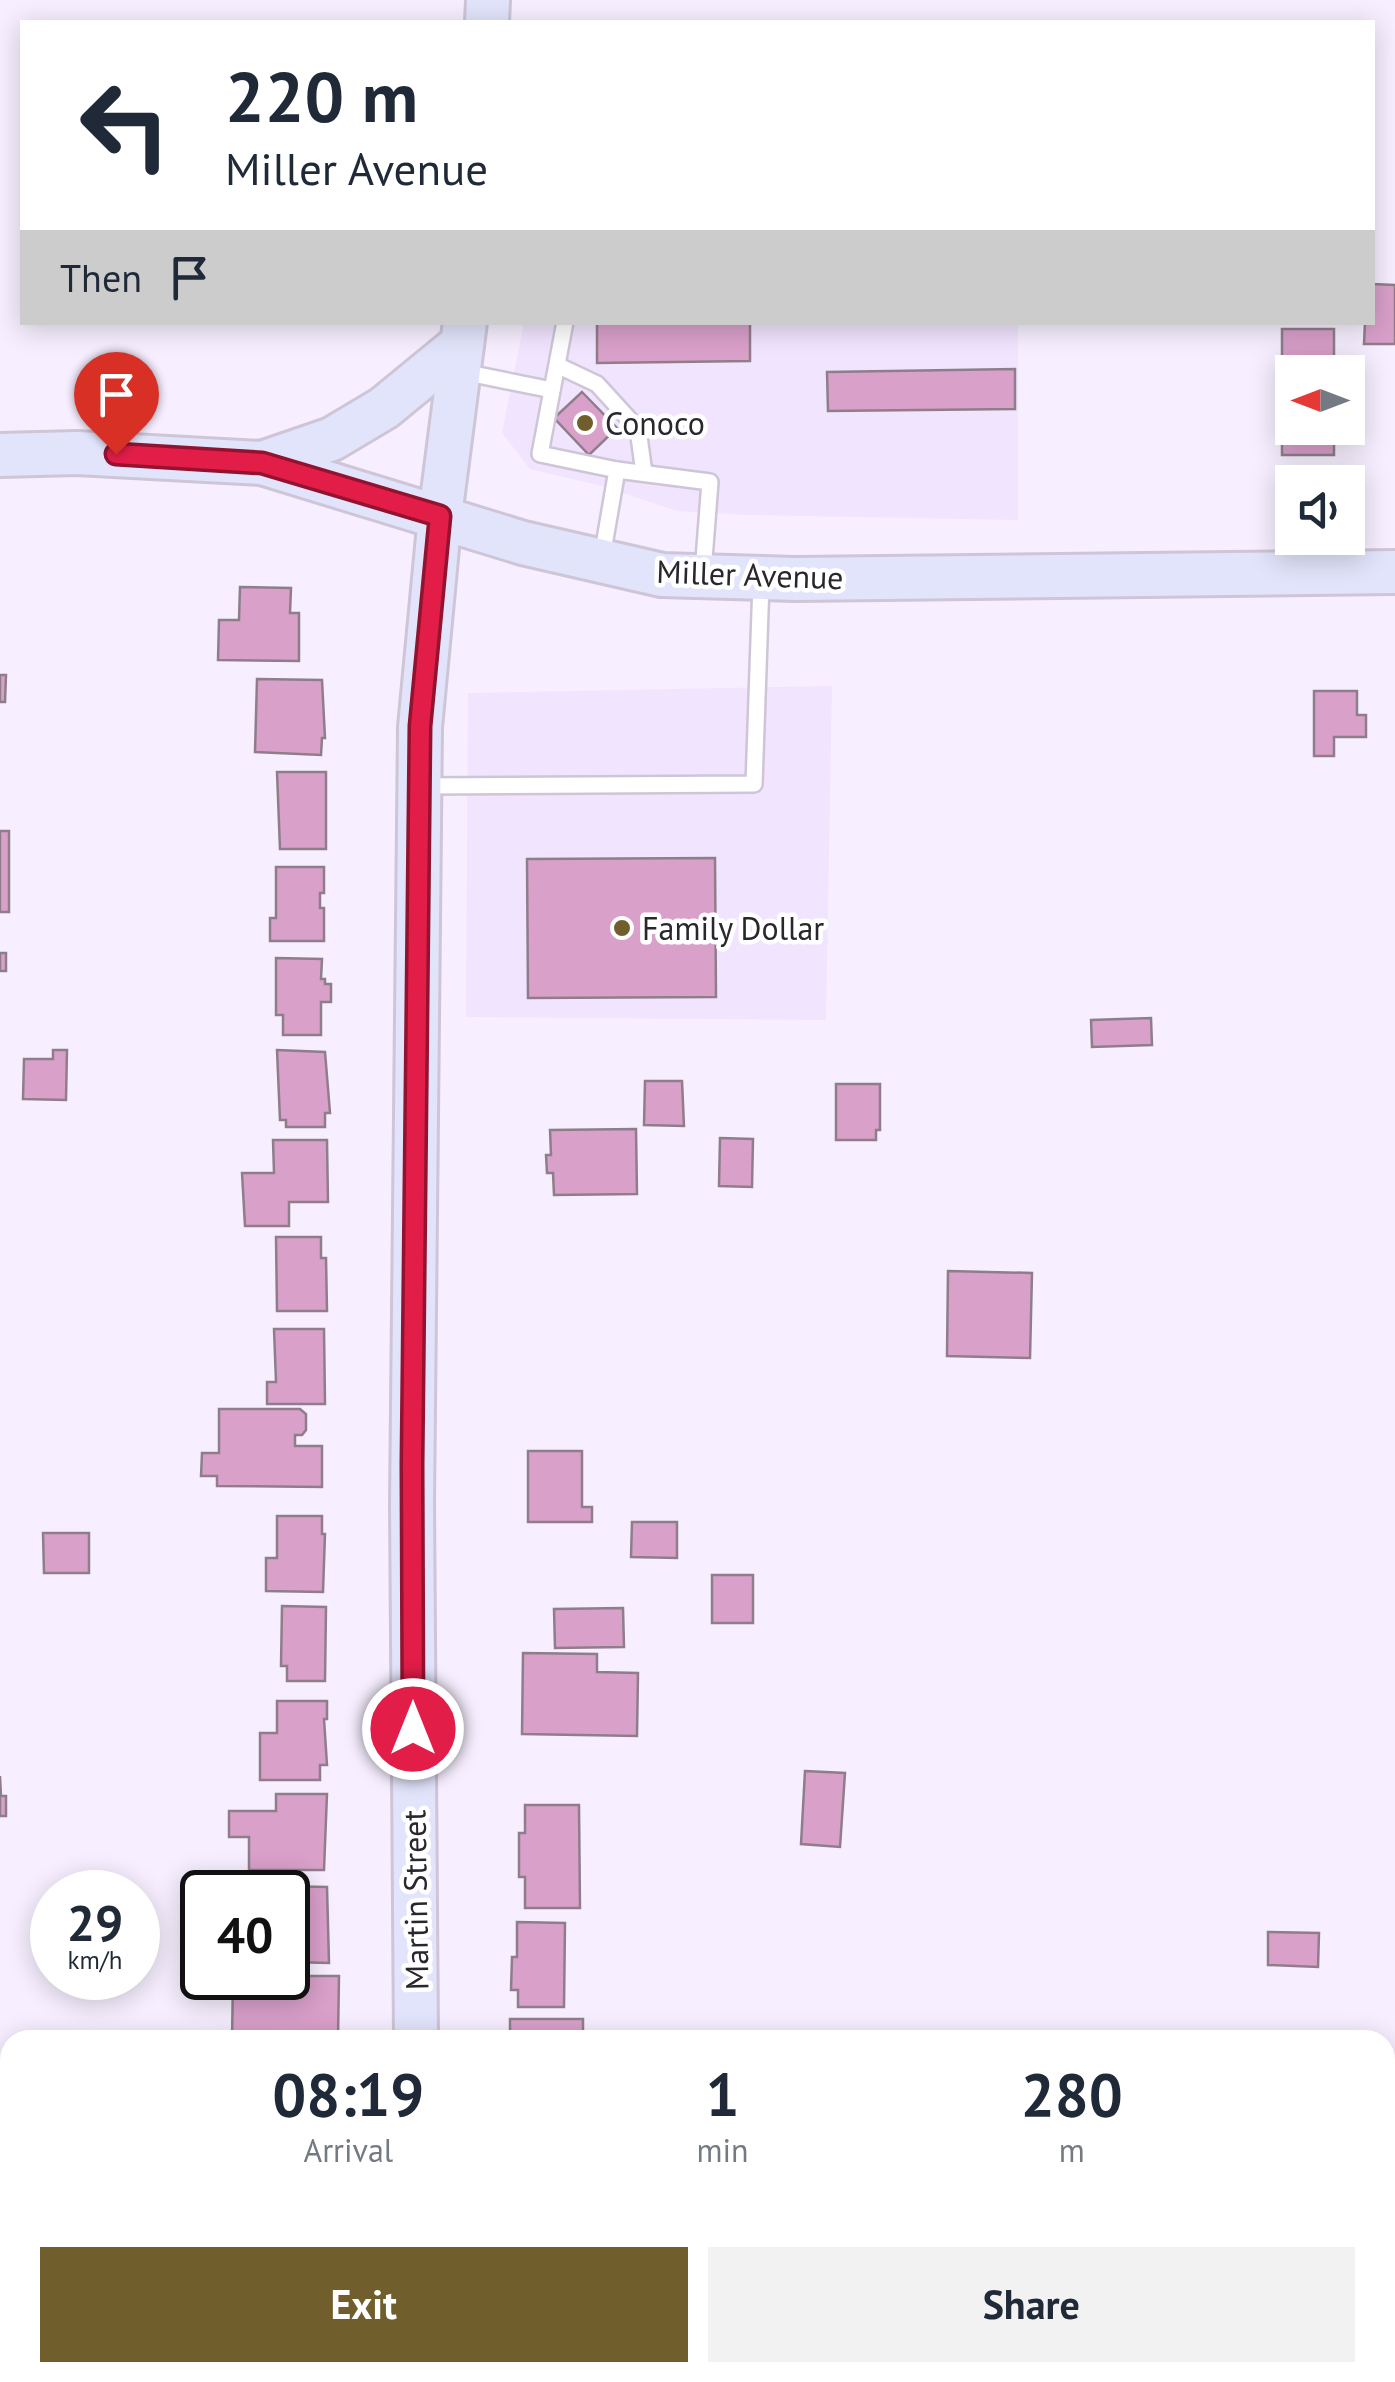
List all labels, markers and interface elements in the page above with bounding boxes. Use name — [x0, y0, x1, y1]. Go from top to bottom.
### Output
text: 220 m — [225, 51, 418, 141]
icon: left — [60, 60, 190, 190]
text: Miller Avenue — [225, 139, 488, 197]
icon: arrive — [162, 250, 217, 305]
text: Then — [60, 253, 142, 302]
pin — [74, 352, 159, 455]
north arrow — [1275, 355, 1365, 445]
map controls — [1275, 355, 1365, 555]
icon: arrive — [89, 367, 144, 422]
place label: Conoco — [605, 402, 705, 444]
marker: Conoco — [574, 412, 596, 434]
button: sound — [1275, 465, 1365, 555]
street label: Miller Avenue — [656, 550, 844, 598]
place label: Family Dollar — [642, 907, 824, 949]
marker: Family Dollar — [611, 917, 633, 939]
position arrow — [361, 1677, 465, 1781]
street label: Martin Street — [392, 1809, 438, 1990]
speed limit sign: 40 — [180, 1870, 310, 2000]
text: 29 — [67, 1890, 123, 1955]
text: km/h — [68, 1944, 122, 1976]
text: 08:19 — [272, 2055, 424, 2133]
text: 1 — [706, 2055, 740, 2133]
text: 280 — [1021, 2055, 1123, 2133]
text: Arrival — [303, 2129, 393, 2171]
text: min — [697, 2129, 749, 2171]
text: m — [1059, 2129, 1085, 2171]
button: Exit — [40, 2247, 688, 2362]
button: Share — [708, 2247, 1355, 2362]

